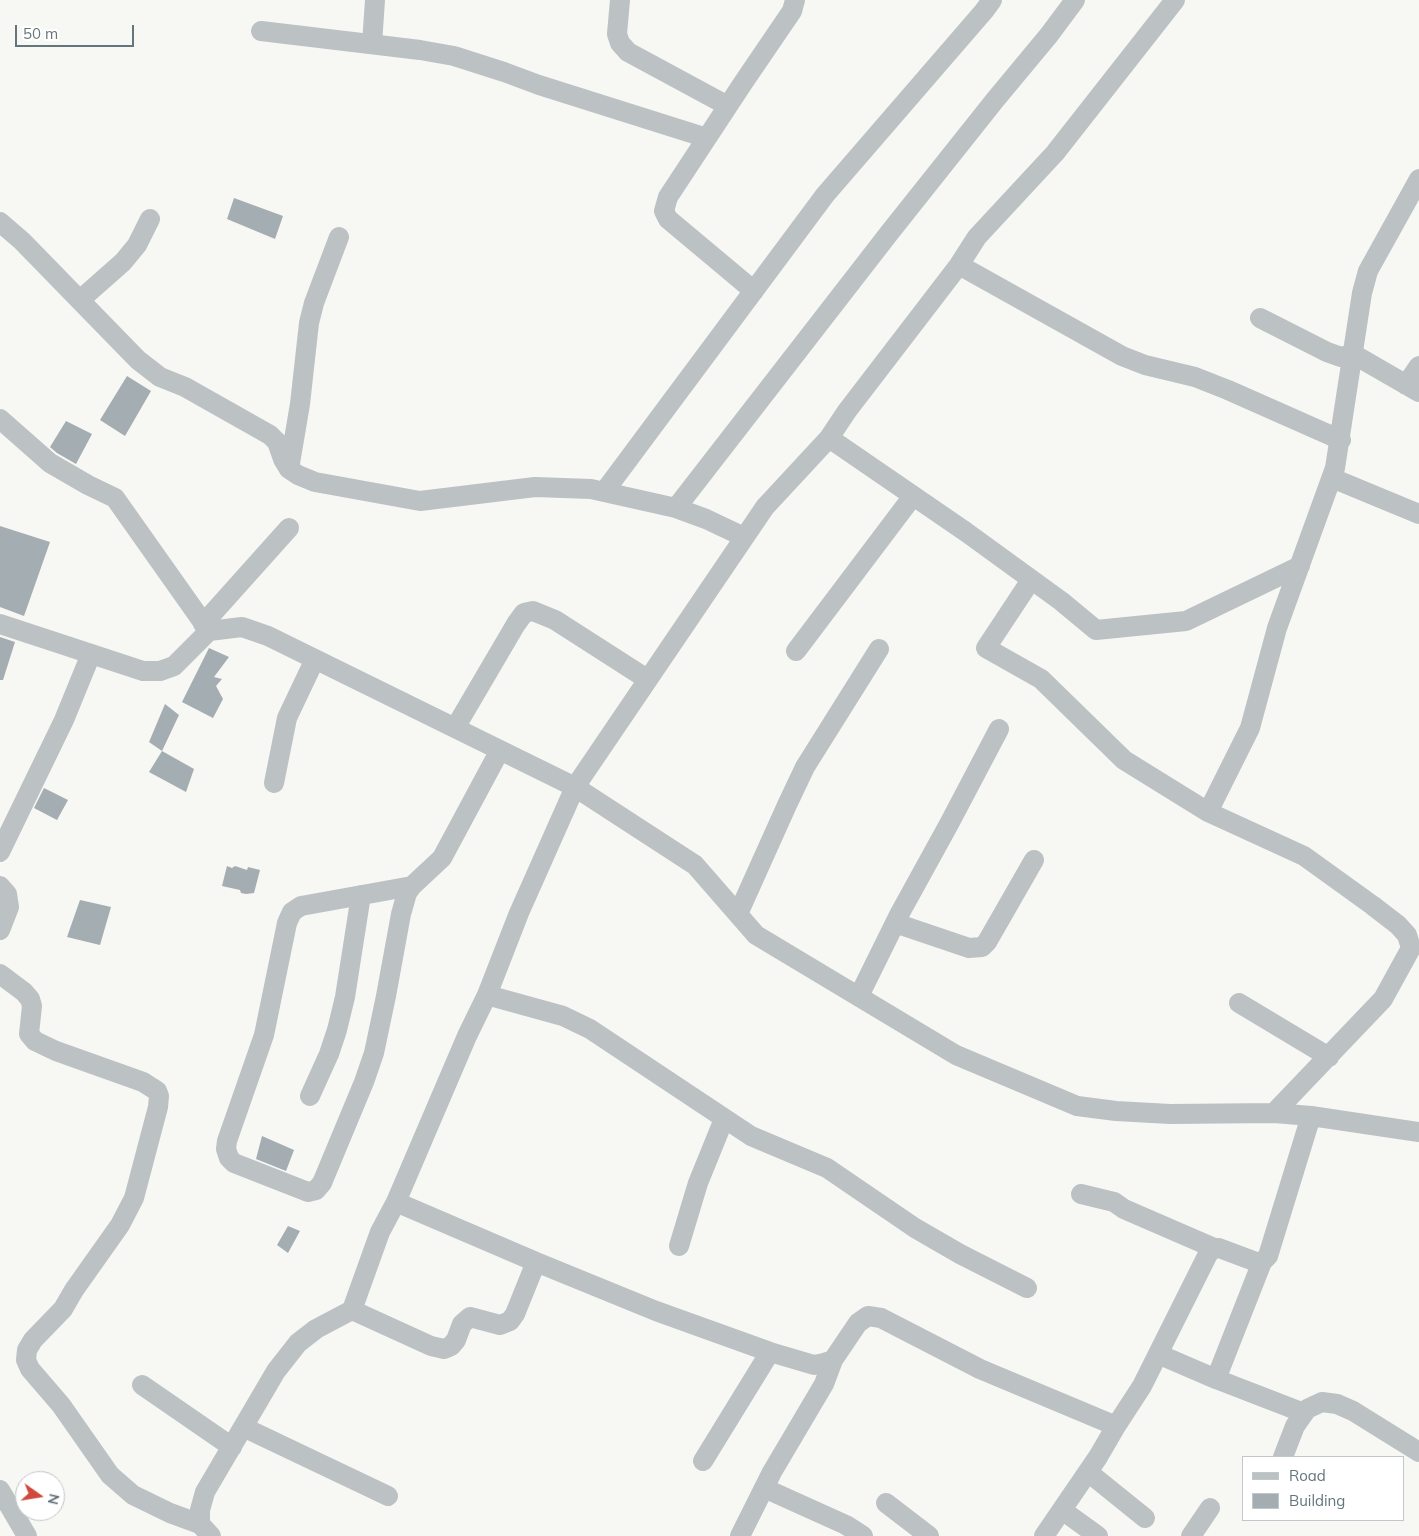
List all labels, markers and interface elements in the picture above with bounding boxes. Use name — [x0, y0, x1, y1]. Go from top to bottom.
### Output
scale bar — [18, 15, 136, 47]
text: 50 m — [23, 24, 58, 43]
legend — [1242, 1456, 1404, 1521]
text: Road — [1289, 1466, 1326, 1485]
north arrow — [15, 1471, 65, 1521]
text: Building — [1289, 1491, 1345, 1510]
text: N — [44, 1492, 64, 1506]

